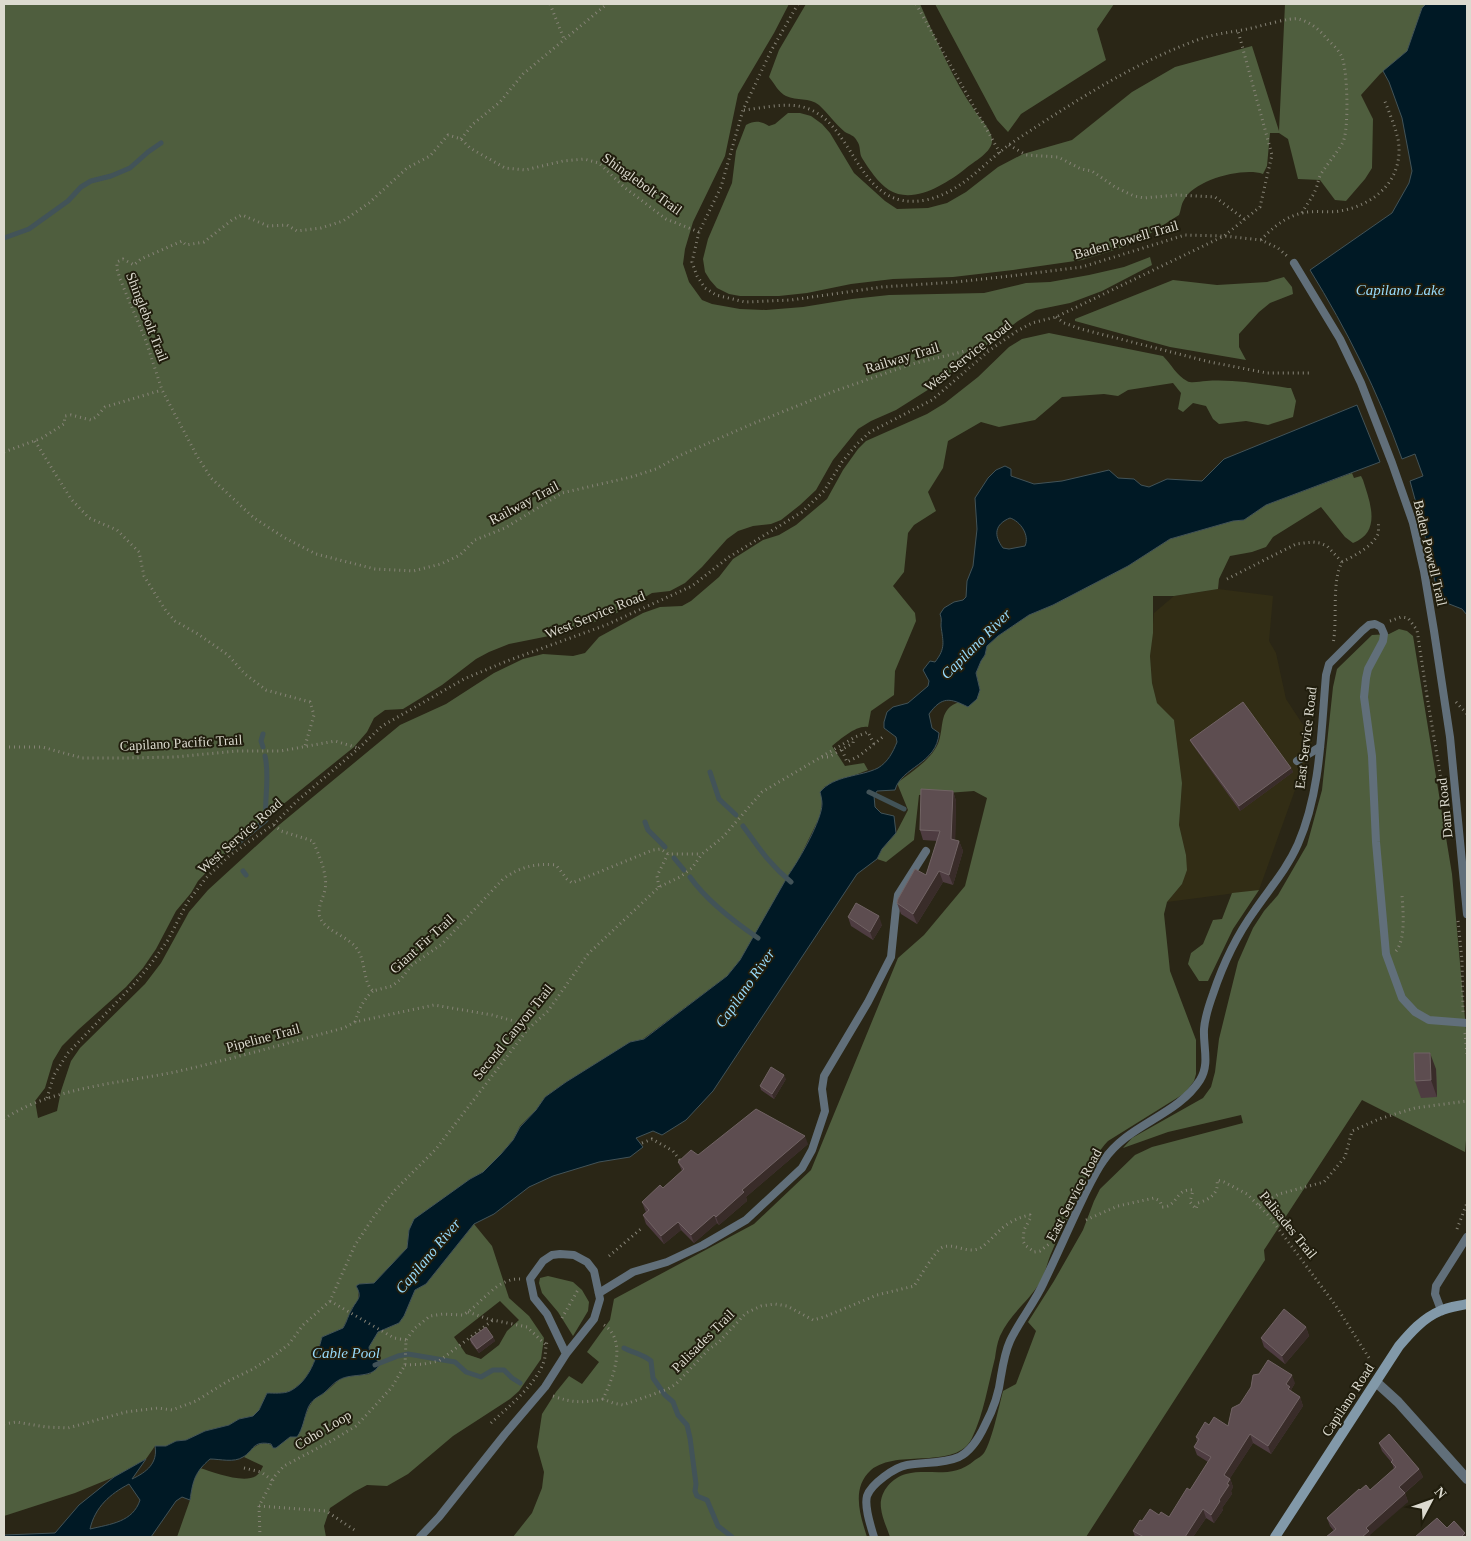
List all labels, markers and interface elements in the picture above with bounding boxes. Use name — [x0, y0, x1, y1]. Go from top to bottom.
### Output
street label: Shinglebolt Trail — [599, 150, 685, 218]
street label: Baden Powell Trail — [1072, 218, 1180, 262]
street label: Shinglebolt Trail — [123, 270, 171, 364]
water label: Capilano Lake — [1356, 282, 1445, 298]
street label: West Service Road — [922, 317, 1014, 395]
street label: Railway Trail — [863, 340, 941, 376]
street label: Railway Trail — [487, 478, 561, 528]
street label: Baden Powell Trail — [1411, 499, 1449, 607]
street label: West Service Road — [543, 588, 647, 642]
water label: Capilano River — [938, 606, 1014, 682]
street label: East Service Road — [1292, 686, 1320, 790]
street label: Capilano Pacific Trail — [119, 732, 243, 754]
street label: Dam Road — [1434, 777, 1456, 839]
street label: West Service Road — [195, 796, 285, 876]
street label: Giant Fir Trail — [387, 911, 457, 977]
water label: Capilano River — [712, 946, 778, 1030]
street label: Second Canyon Trail — [470, 981, 556, 1083]
street label: Pipeline Trail — [224, 1021, 302, 1055]
street label: East Service Road — [1043, 1146, 1105, 1244]
street label: Palisades Trail — [1256, 1188, 1320, 1262]
water label: Capilano River — [392, 1215, 464, 1296]
street label: Palisades Trail — [669, 1307, 737, 1375]
water label: Cable Pool — [312, 1345, 380, 1361]
street label: Capilano Road — [1319, 1361, 1377, 1439]
street label: Coho Loop — [292, 1407, 354, 1453]
north arrow — [1406, 1476, 1456, 1526]
text: N — [1431, 1484, 1449, 1502]

